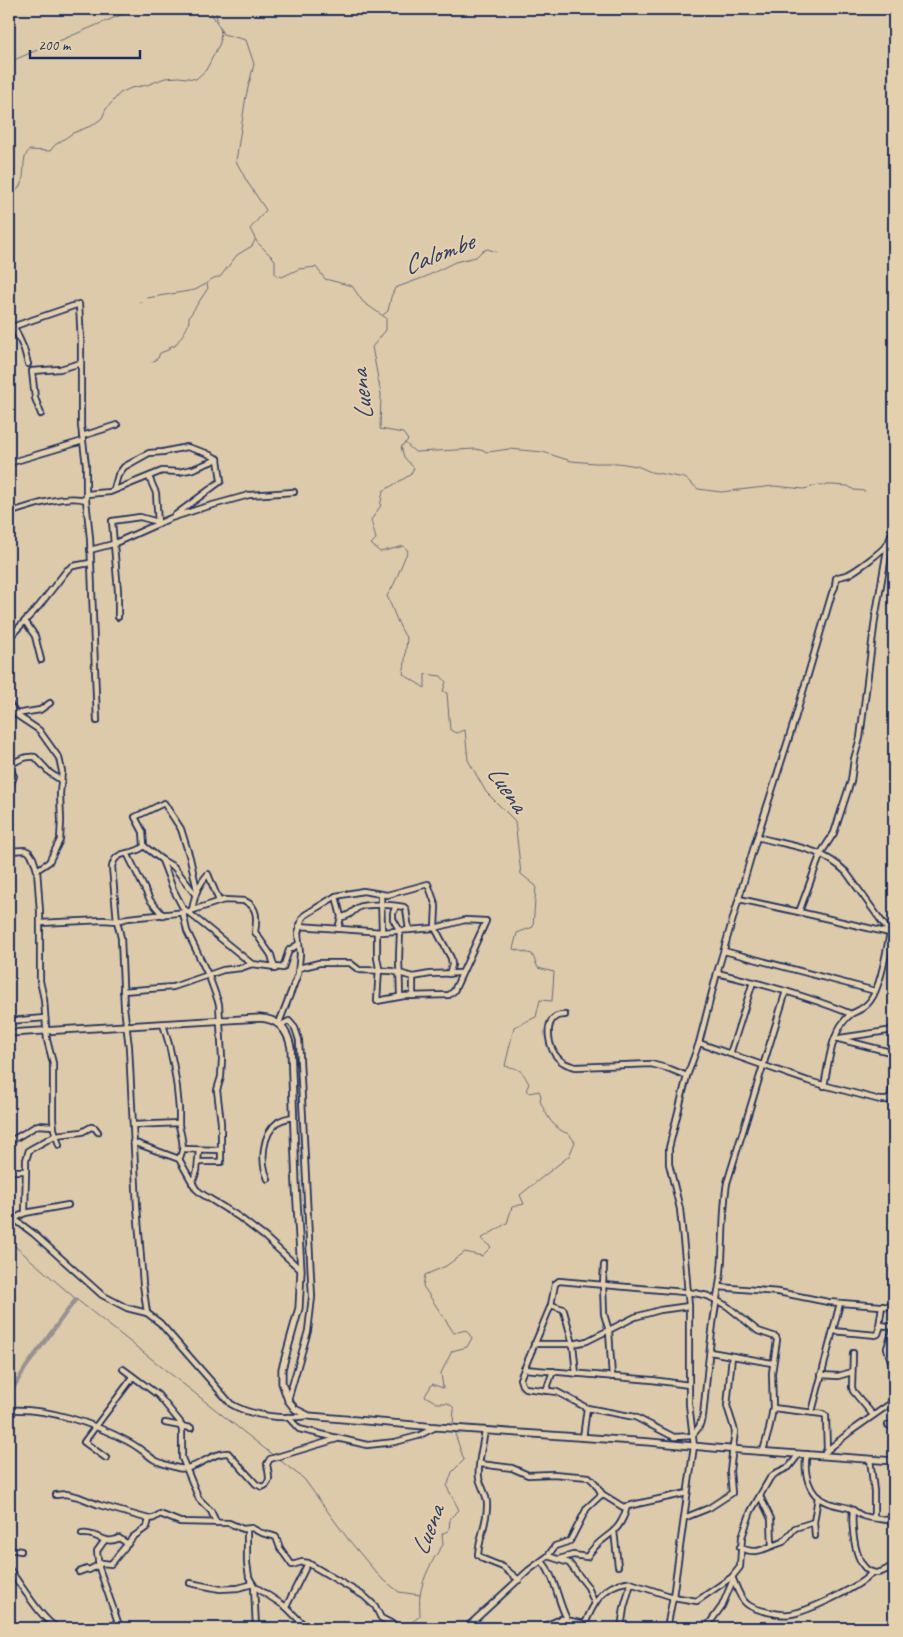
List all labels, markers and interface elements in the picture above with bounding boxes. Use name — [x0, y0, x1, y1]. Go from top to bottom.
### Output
scale bar — [30, 28, 140, 60]
text: 200 m — [38, 36, 72, 55]
water label: Calombe — [398, 224, 481, 282]
water label: Luena — [342, 365, 381, 422]
water label: Luena — [480, 758, 537, 821]
water label: Luena — [403, 1498, 453, 1560]

